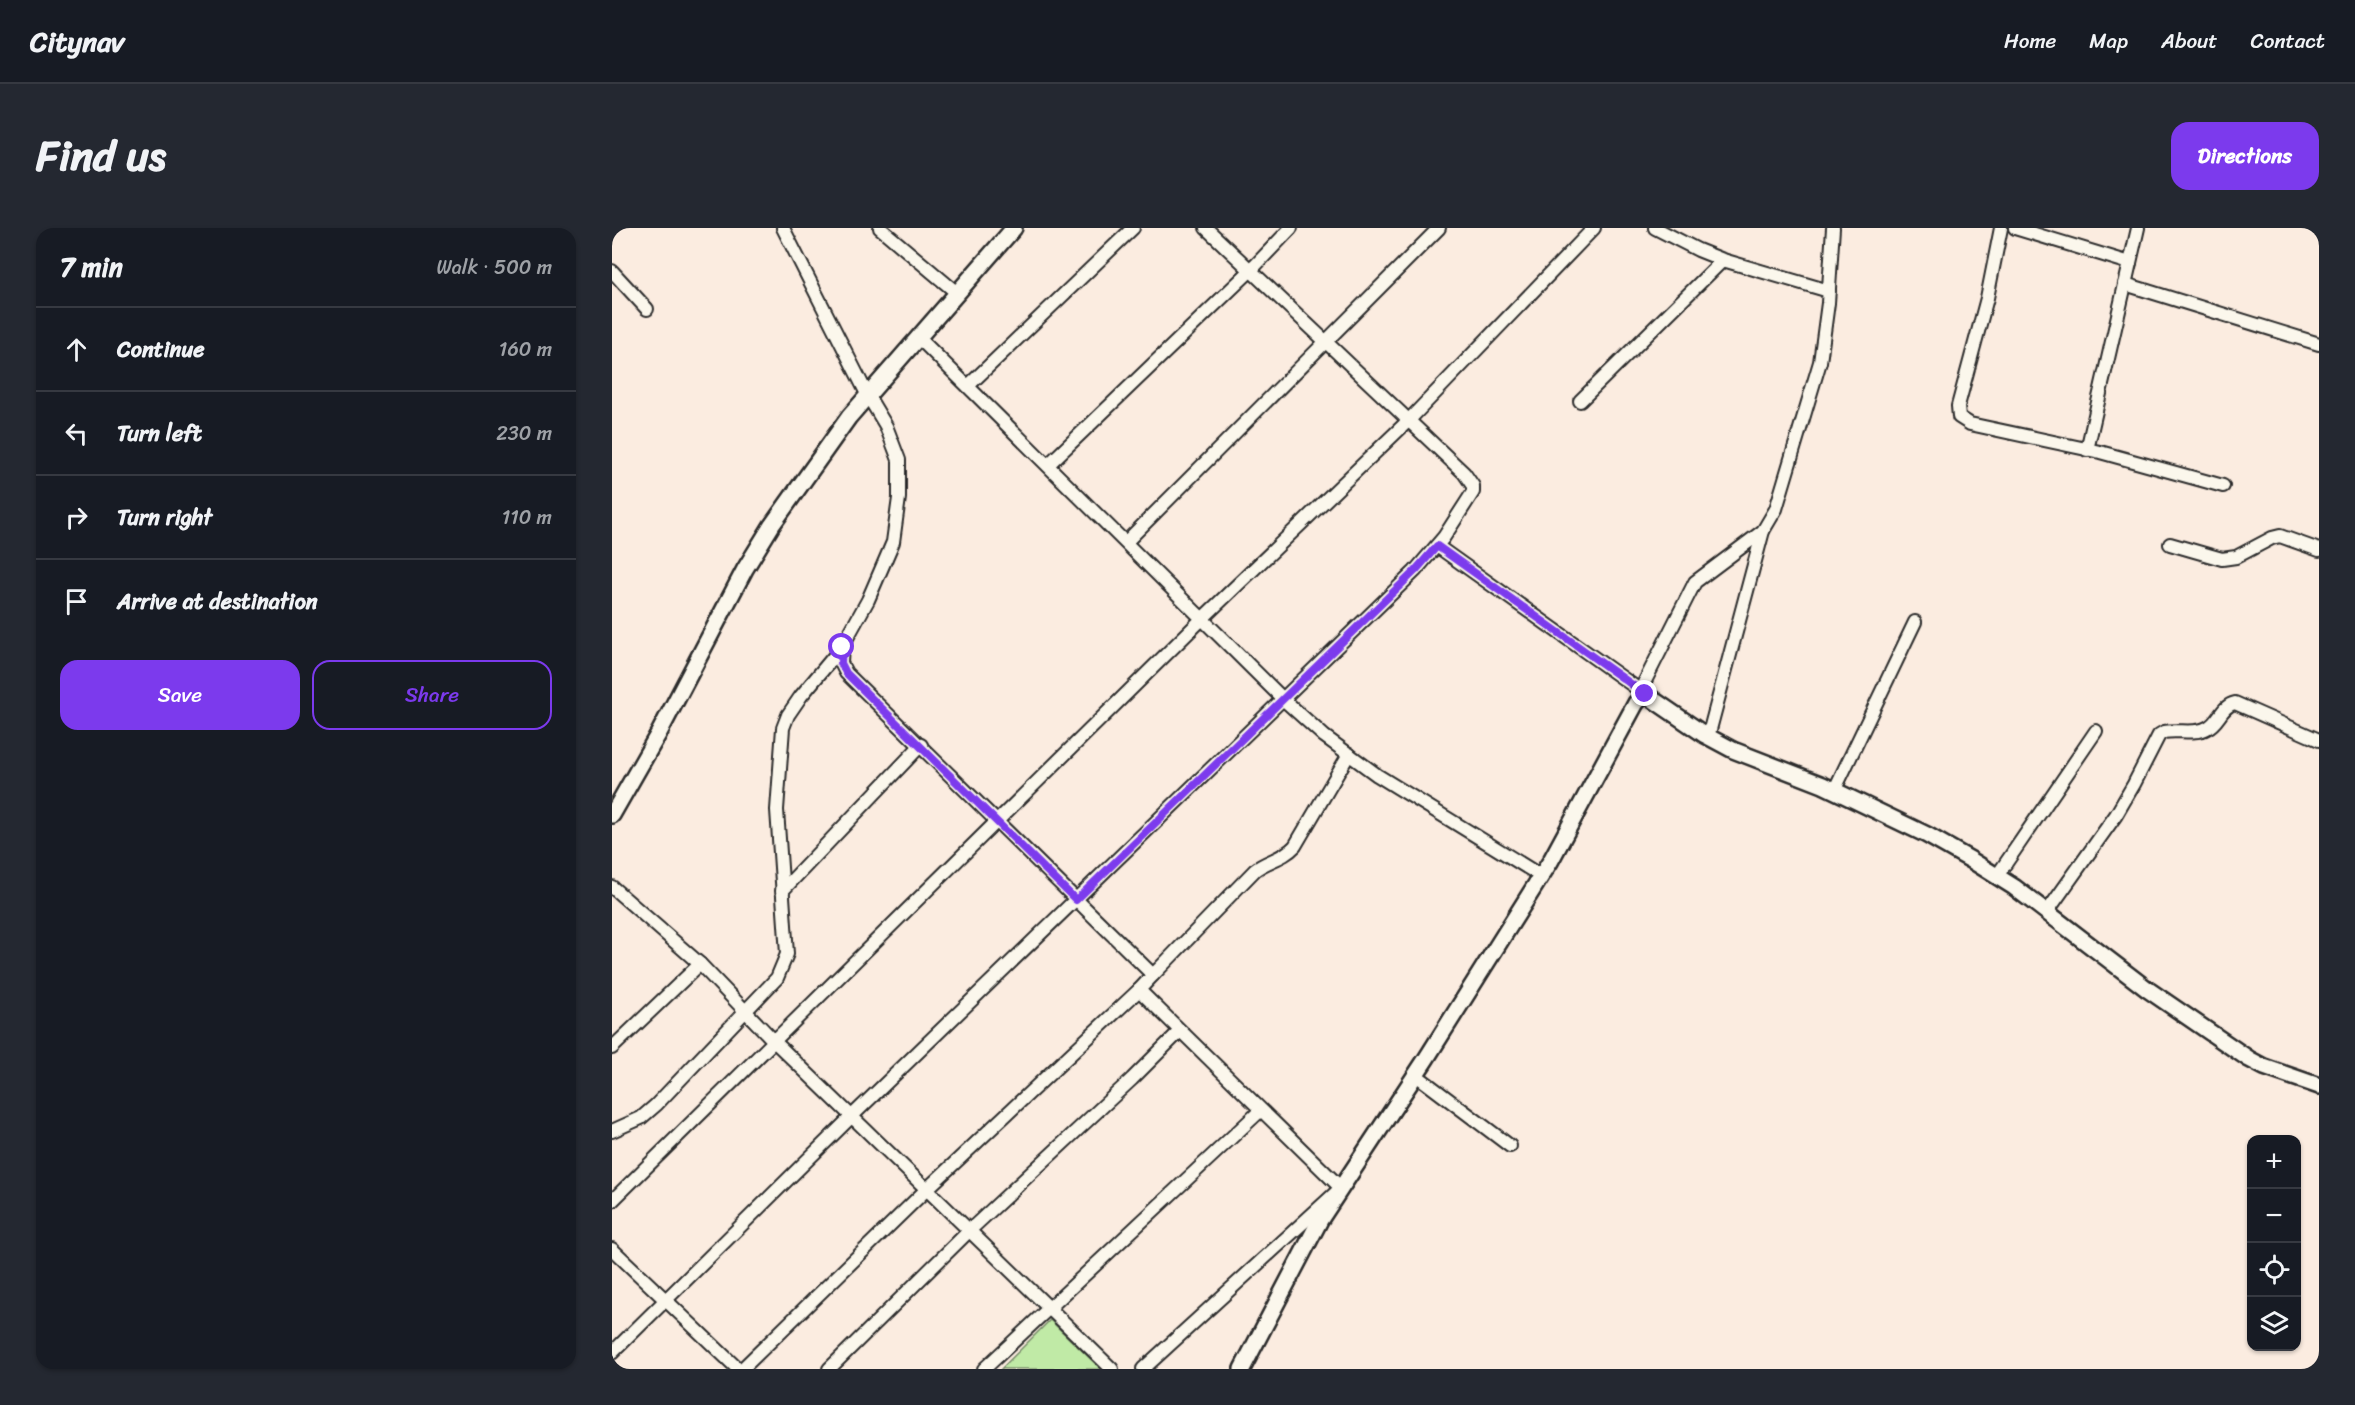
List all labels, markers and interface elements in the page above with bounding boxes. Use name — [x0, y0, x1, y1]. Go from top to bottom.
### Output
text: Citynav — [30, 17, 124, 66]
text: Home — [2004, 22, 2056, 60]
text: Map — [2089, 22, 2128, 60]
text: About — [2161, 22, 2218, 60]
text: Contact — [2251, 22, 2325, 60]
text: Find us — [36, 119, 166, 193]
button: Directions — [2171, 122, 2319, 190]
text: 7 min — [60, 244, 123, 290]
text: Walk · 500 m — [436, 250, 552, 285]
text: Continue — [117, 330, 205, 369]
text: 160 m — [499, 332, 552, 367]
icon: ahead — [60, 333, 93, 366]
text: Turn left — [117, 414, 202, 453]
text: 230 m — [496, 416, 552, 451]
icon: left — [60, 417, 93, 450]
text: Turn right — [117, 498, 212, 537]
text: 110 m — [502, 500, 552, 535]
icon: right — [60, 501, 93, 534]
text: Arrive at destination — [117, 582, 318, 621]
icon: arrive — [60, 585, 93, 618]
route start — [828, 633, 854, 659]
button: Save — [60, 660, 300, 730]
button: Share — [312, 660, 552, 730]
route end — [1631, 680, 1657, 706]
map controls — [2247, 1135, 2301, 1351]
button: + — [2247, 1135, 2301, 1189]
button: − — [2247, 1189, 2301, 1243]
button: locate — [2247, 1243, 2301, 1297]
button: layers — [2247, 1297, 2301, 1351]

